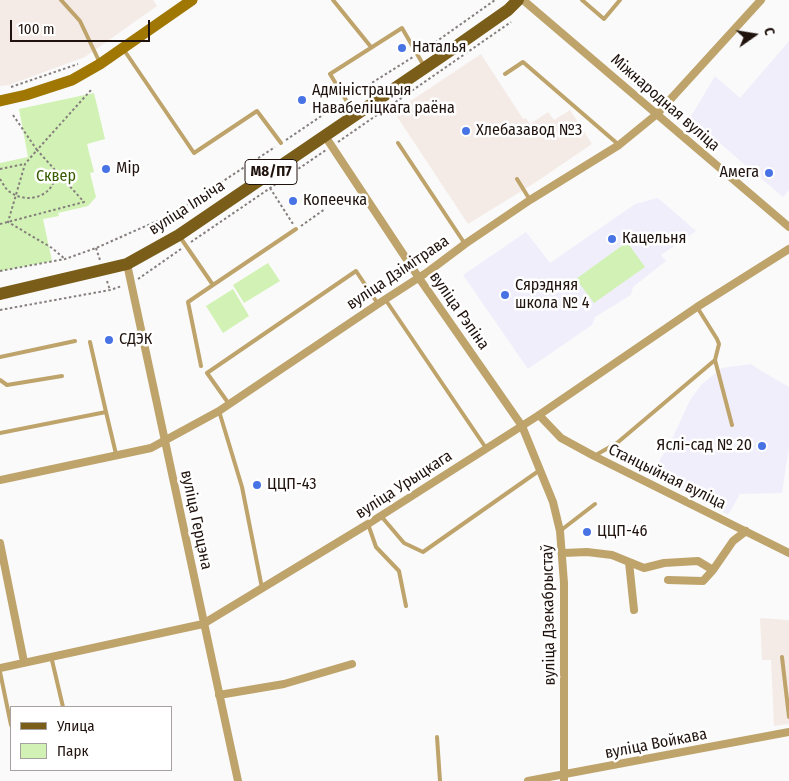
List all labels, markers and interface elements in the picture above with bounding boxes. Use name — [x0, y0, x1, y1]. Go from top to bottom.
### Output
scale bar — [12, 10, 152, 42]
north arrow — [729, 10, 779, 60]
text: 100 m — [18, 20, 55, 38]
text: С — [760, 26, 778, 37]
place label: Наталья — [412, 38, 467, 58]
marker: Наталья — [396, 42, 408, 54]
street label: Міжнародная вуліца — [607, 50, 723, 156]
place label: Адміністрацыя Навабеліцкага раёна — [312, 81, 455, 119]
marker: Адміністрацыя Навабеліцкага раёна — [296, 94, 308, 106]
place label: Хлебазавод №3 — [476, 121, 582, 141]
marker: Хлебазавод №3 — [460, 125, 472, 137]
place label: Мір — [116, 159, 140, 179]
road number: М8/П7 — [245, 160, 297, 184]
marker: Мір — [100, 163, 112, 175]
place label: Амега — [720, 163, 759, 183]
park label: Сквер — [36, 167, 76, 187]
marker: Амега — [763, 167, 775, 179]
street label: вуліца Ільіча — [145, 176, 229, 240]
place label: Копеечка — [303, 191, 367, 211]
marker: Копеечка — [287, 195, 299, 207]
place label: Кацельня — [622, 229, 686, 249]
street label: вуліца Дзімітрава — [343, 232, 453, 314]
marker: Кацельня — [606, 233, 618, 245]
street label: вуліца Рэпіна — [425, 268, 493, 354]
place label: Сярэдняя школа № 4 — [515, 276, 589, 314]
marker: Сярэдняя школа № 4 — [499, 289, 511, 301]
place label: СДЭК — [119, 330, 152, 350]
marker: СДЭК — [103, 334, 115, 346]
place label: Яслі-сад № 20 — [657, 436, 752, 456]
street label: Станцыйная вуліца — [605, 440, 729, 514]
marker: Яслі-сад № 20 — [756, 440, 768, 452]
street label: вуліца Урыцкага — [352, 447, 456, 523]
street label: вуліца Герцэна — [176, 469, 216, 571]
place label: ЦЦП-43 — [267, 475, 316, 495]
marker: ЦЦП-43 — [251, 479, 263, 491]
place label: ЦЦП-46 — [597, 522, 647, 542]
marker: ЦЦП-46 — [581, 526, 593, 538]
street label: вуліца Дзекабрыстаў — [538, 544, 560, 686]
legend — [10, 706, 172, 771]
text: Улица — [57, 717, 95, 735]
street label: вуліца Войкава — [603, 725, 709, 763]
text: Парк — [57, 742, 88, 760]

